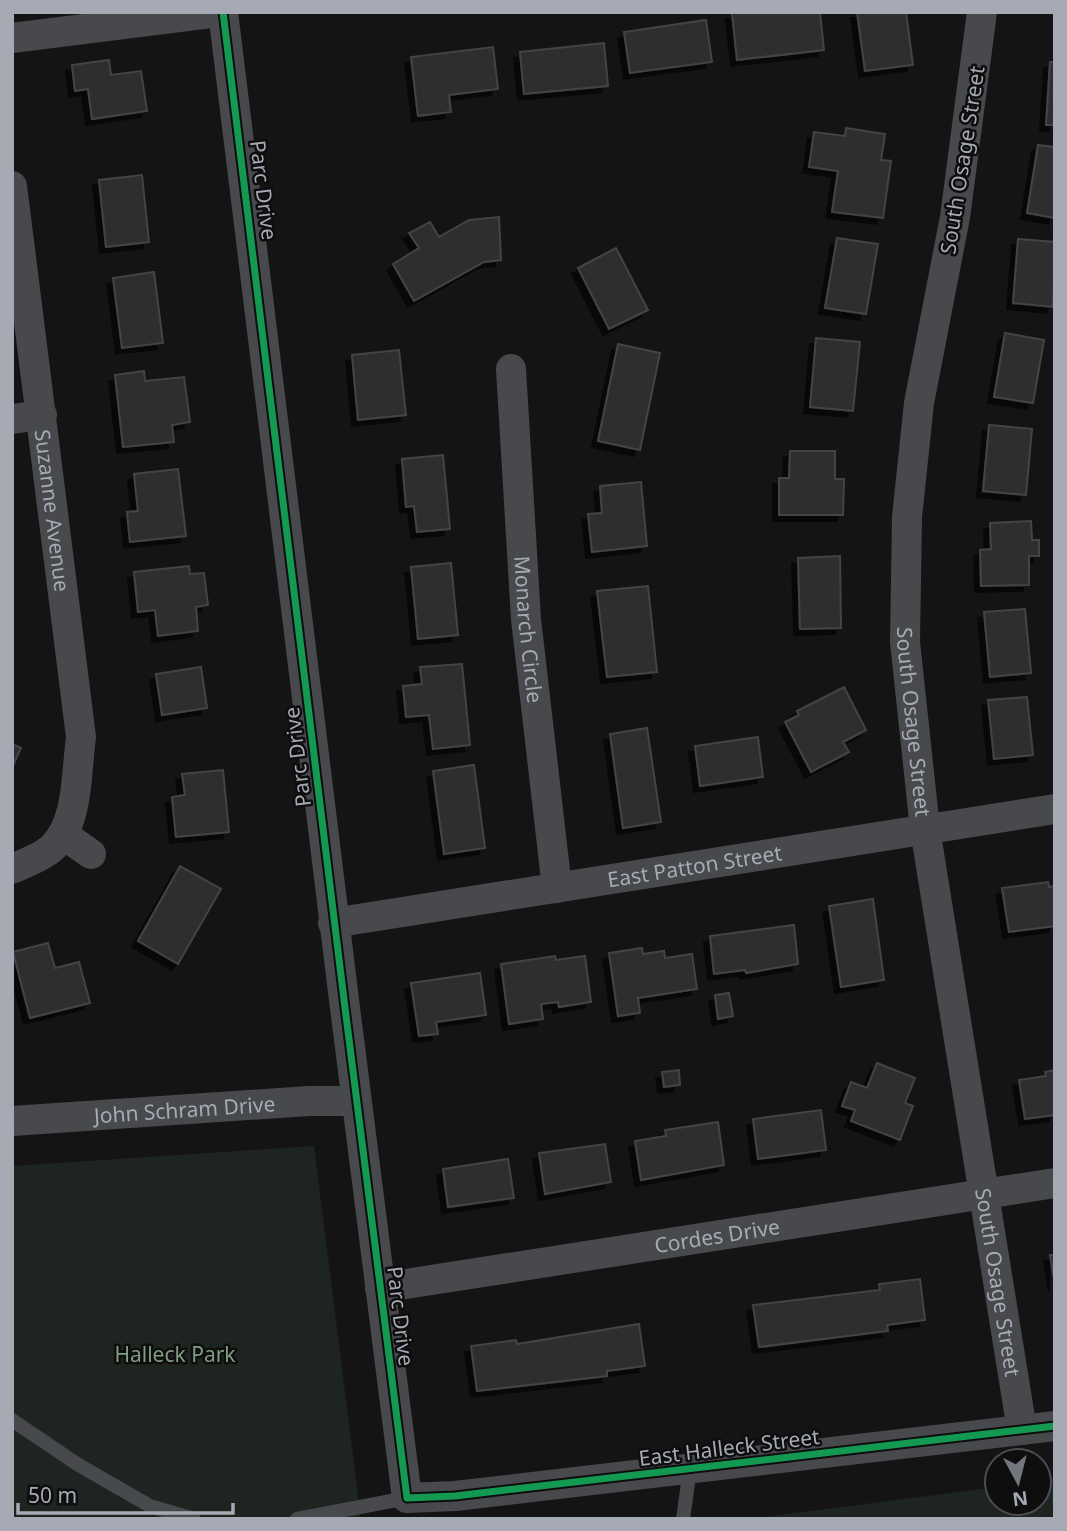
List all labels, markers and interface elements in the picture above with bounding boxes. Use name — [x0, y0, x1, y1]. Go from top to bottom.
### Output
street label: South Osage Street — [933, 63, 991, 256]
street label: Parc Drive — [244, 139, 284, 241]
street label: Suzanne Avenue — [29, 428, 77, 593]
street label: Monarch Circle — [508, 555, 550, 704]
street label: South Osage Street — [891, 627, 938, 818]
street label: Parc Drive — [277, 706, 317, 808]
street label: East Patton Street — [605, 838, 784, 893]
street label: John Schram Drive — [91, 1089, 276, 1130]
street label: South Osage Street — [969, 1186, 1027, 1379]
street label: Cordes Drive — [652, 1212, 782, 1259]
street label: Parc Drive — [381, 1265, 421, 1367]
park label: Halleck Park — [114, 1340, 236, 1368]
street label: East Halleck Street — [637, 1422, 821, 1472]
north arrow — [983, 1447, 1053, 1517]
scale bar — [18, 1472, 233, 1516]
text: 50 m — [28, 1481, 77, 1509]
text: N — [1011, 1485, 1029, 1513]

